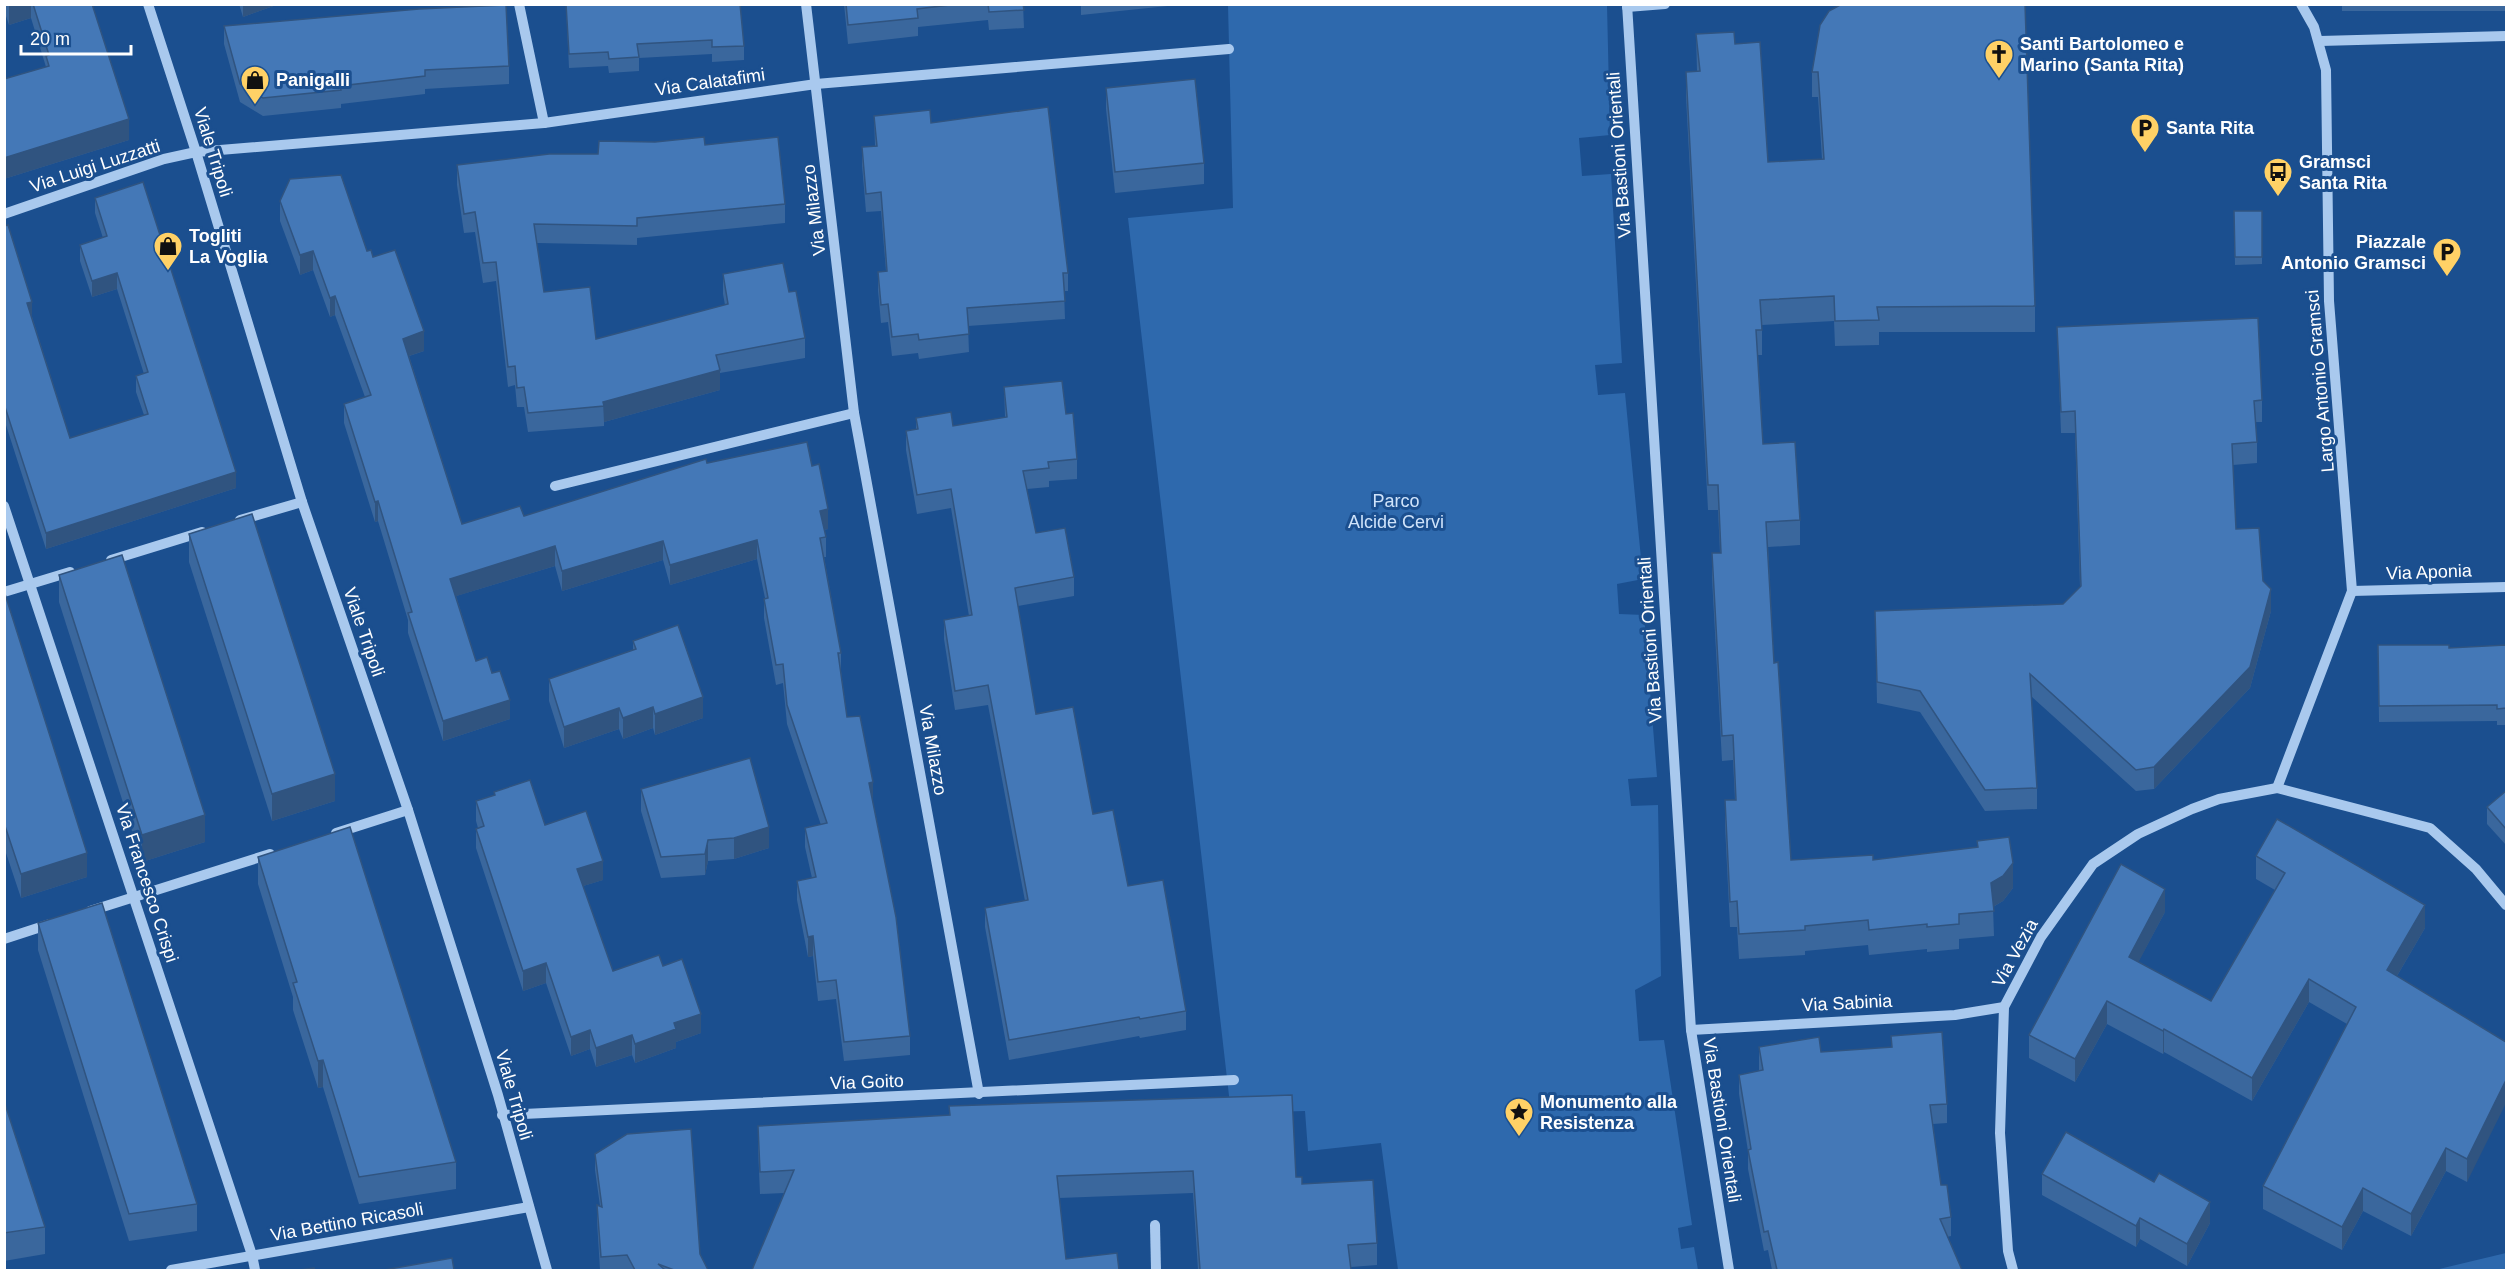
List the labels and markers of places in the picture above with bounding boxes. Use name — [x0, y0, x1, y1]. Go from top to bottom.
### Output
place label: Santi Bartolomeo e Marino (Santa Rita) — [2020, 34, 2184, 75]
church icon: Santi Bartolomeo e Marino (Santa Rita) — [1983, 38, 2015, 80]
shop icon: Panigalli — [239, 64, 271, 106]
place label: Panigalli — [276, 70, 350, 90]
parking icon: Santa Rita — [2129, 112, 2161, 154]
place label: Santa Rita — [2166, 118, 2255, 138]
place label: Gramsci Santa Rita — [2299, 152, 2388, 193]
bus stop icon: Gramsci Santa Rita — [2262, 156, 2294, 198]
place label: Togliti La Voglia — [189, 226, 269, 267]
shop icon: Togliti La Voglia — [152, 230, 184, 272]
place label: Piazzale Antonio Gramsci — [2281, 232, 2426, 273]
parking icon: Piazzale Antonio Gramsci — [2431, 236, 2463, 278]
place label: Monumento alla Resistenza — [1540, 1092, 1678, 1133]
place icon: Monumento alla Resistenza — [1503, 1096, 1535, 1138]

